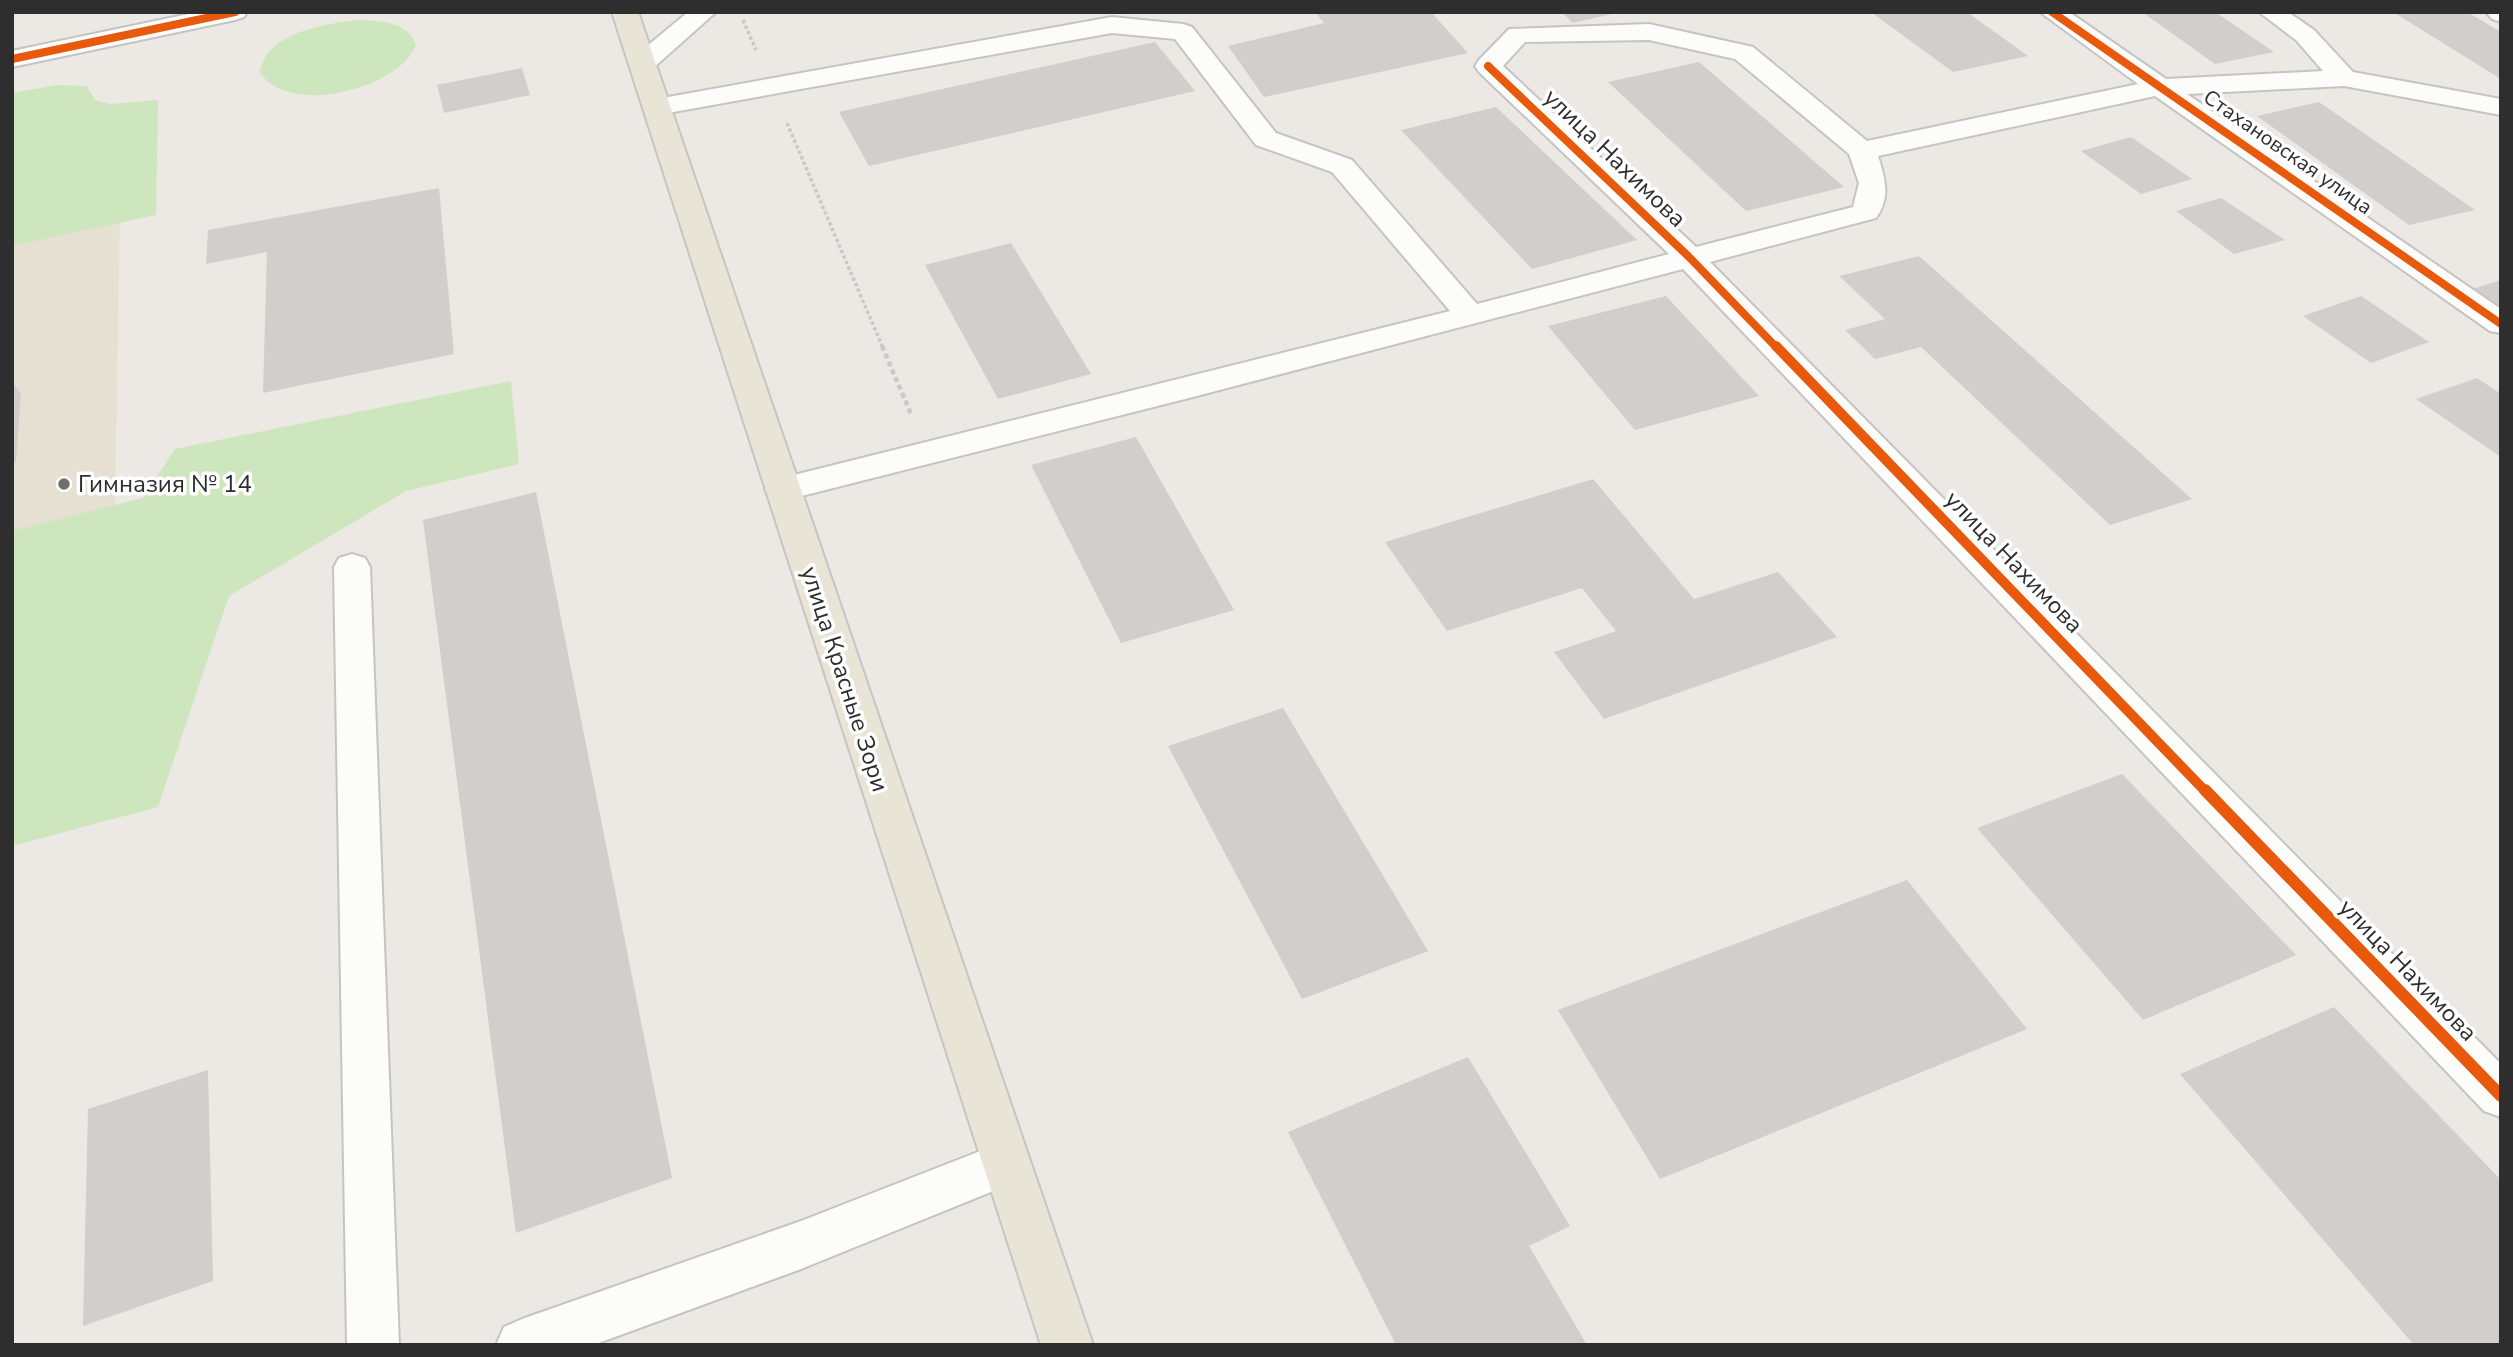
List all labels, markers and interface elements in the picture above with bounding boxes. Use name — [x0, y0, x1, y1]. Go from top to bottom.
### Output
street label: улица Нахимова — [1537, 82, 1693, 234]
street label: Стахановская улица — [2198, 83, 2378, 221]
place label: Гимназия № 14 — [78, 468, 252, 500]
marker: Гимназия № 14 — [56, 476, 72, 492]
street label: улица Нахимова — [1938, 484, 2090, 640]
street label: улица Красные Зори — [793, 562, 897, 796]
street label: улица Нахимова — [2332, 892, 2484, 1048]

